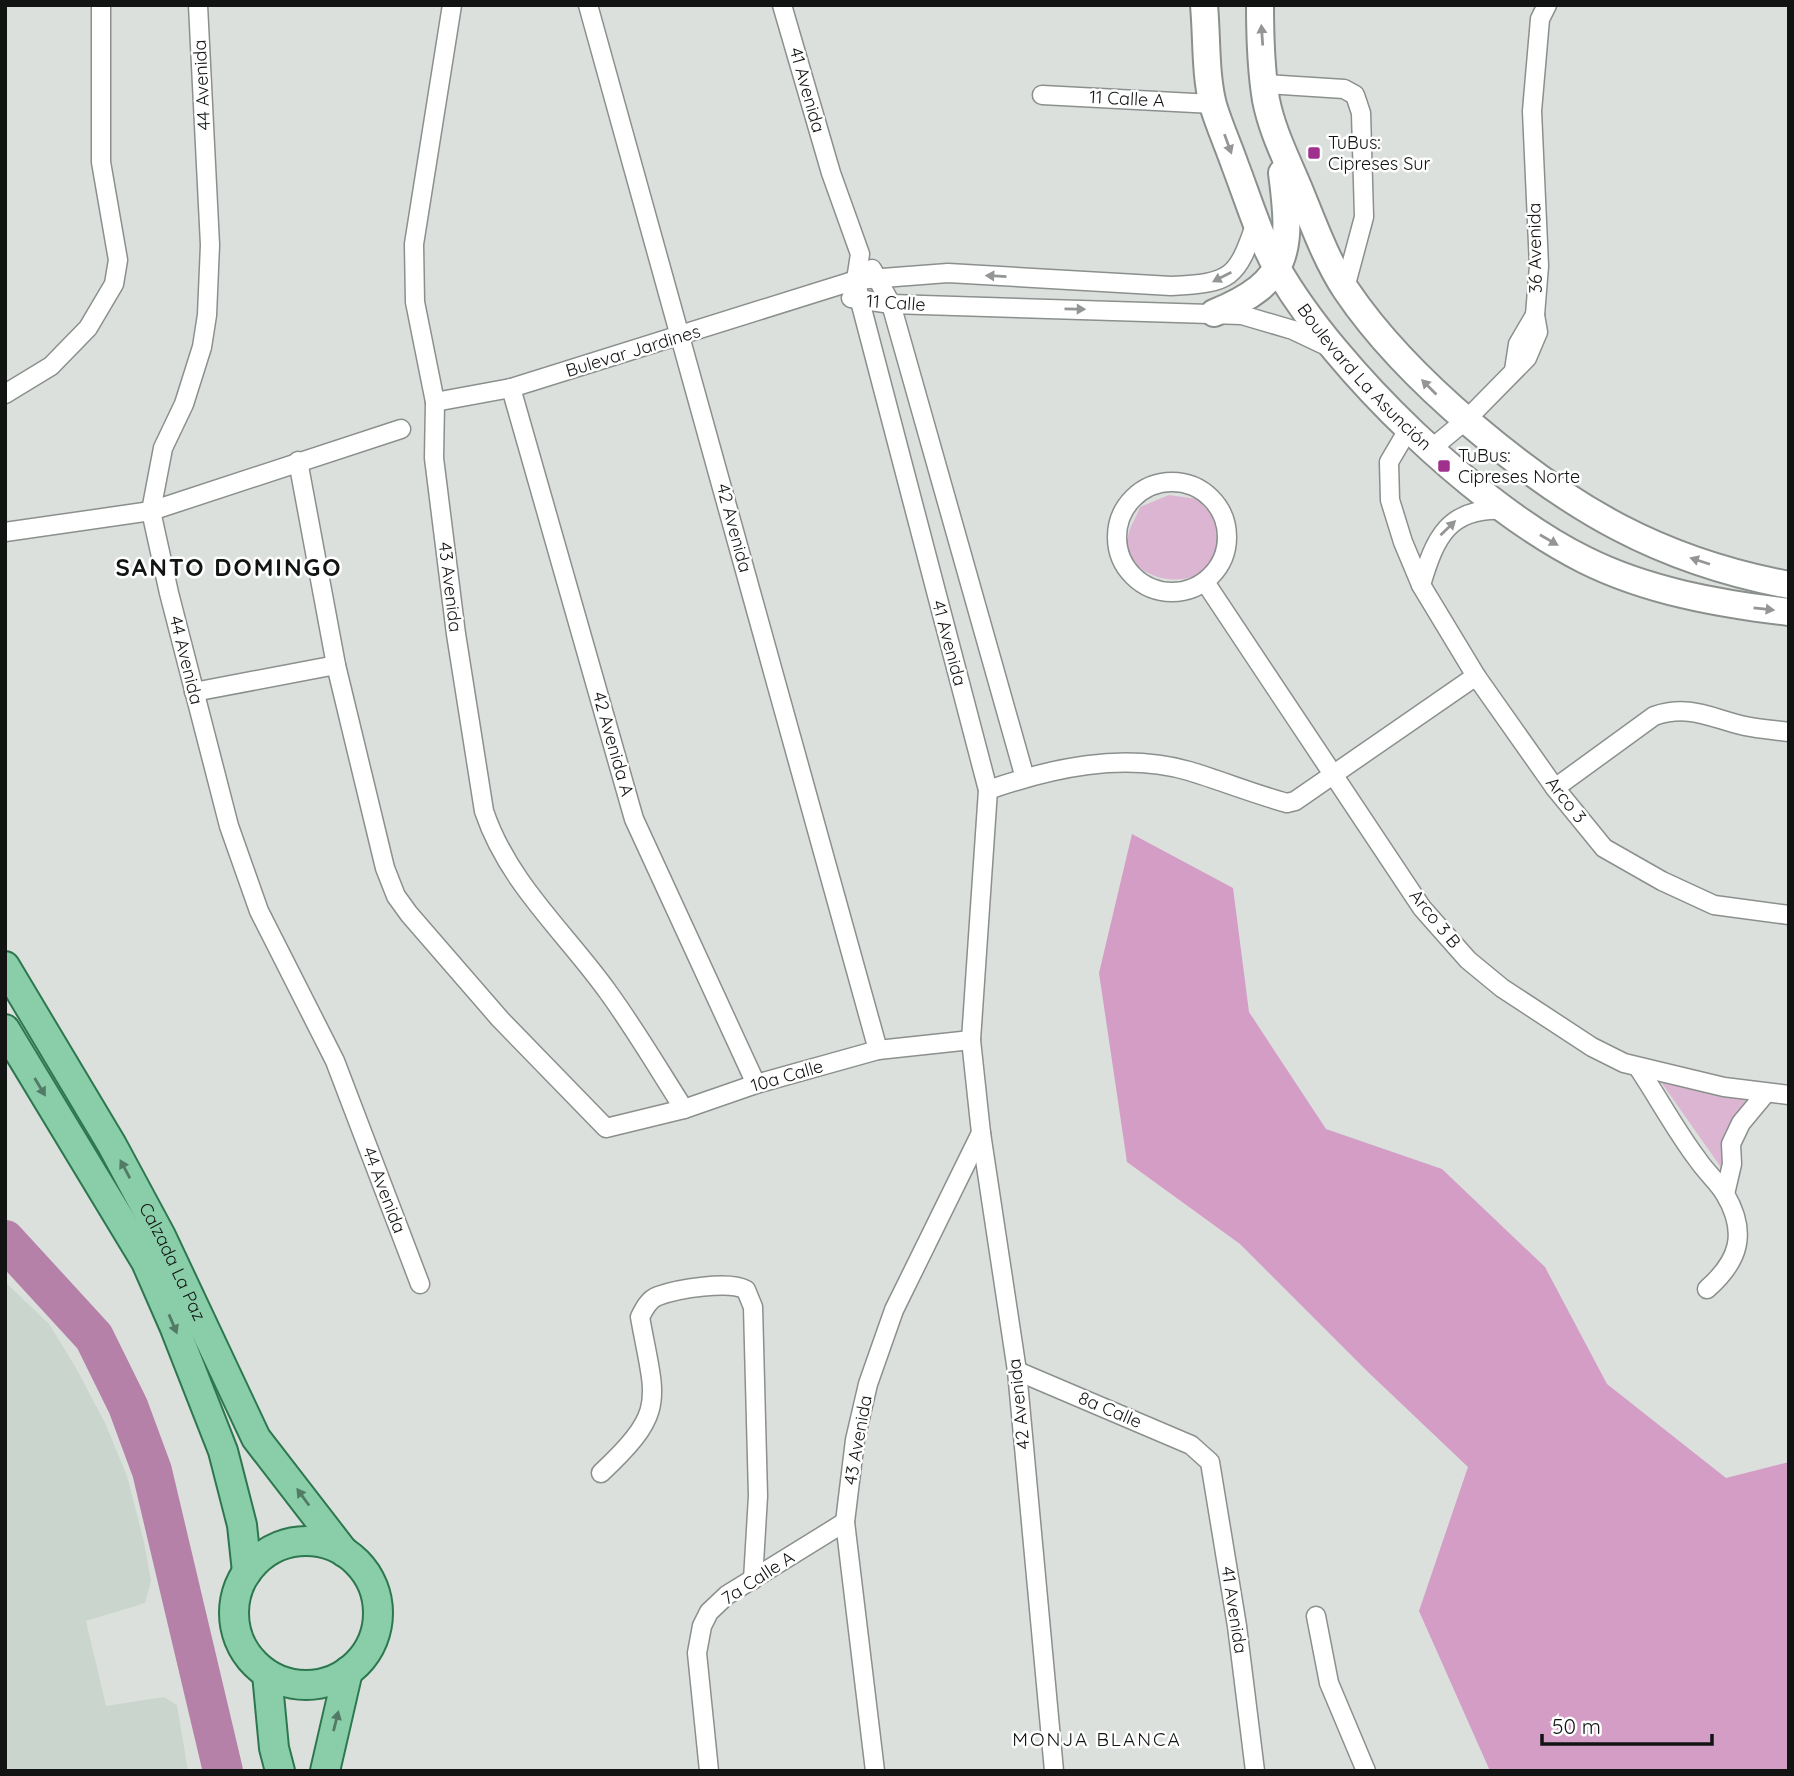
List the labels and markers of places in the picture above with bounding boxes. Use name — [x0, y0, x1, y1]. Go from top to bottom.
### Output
place label: TuBus: Cipreses Sur — [1328, 131, 1431, 175]
marker: TuBus: Cipreses Sur — [1306, 145, 1322, 161]
place label: TuBus: Cipreses Norte — [1458, 444, 1580, 488]
marker: TuBus: Cipreses Norte — [1436, 458, 1452, 474]

